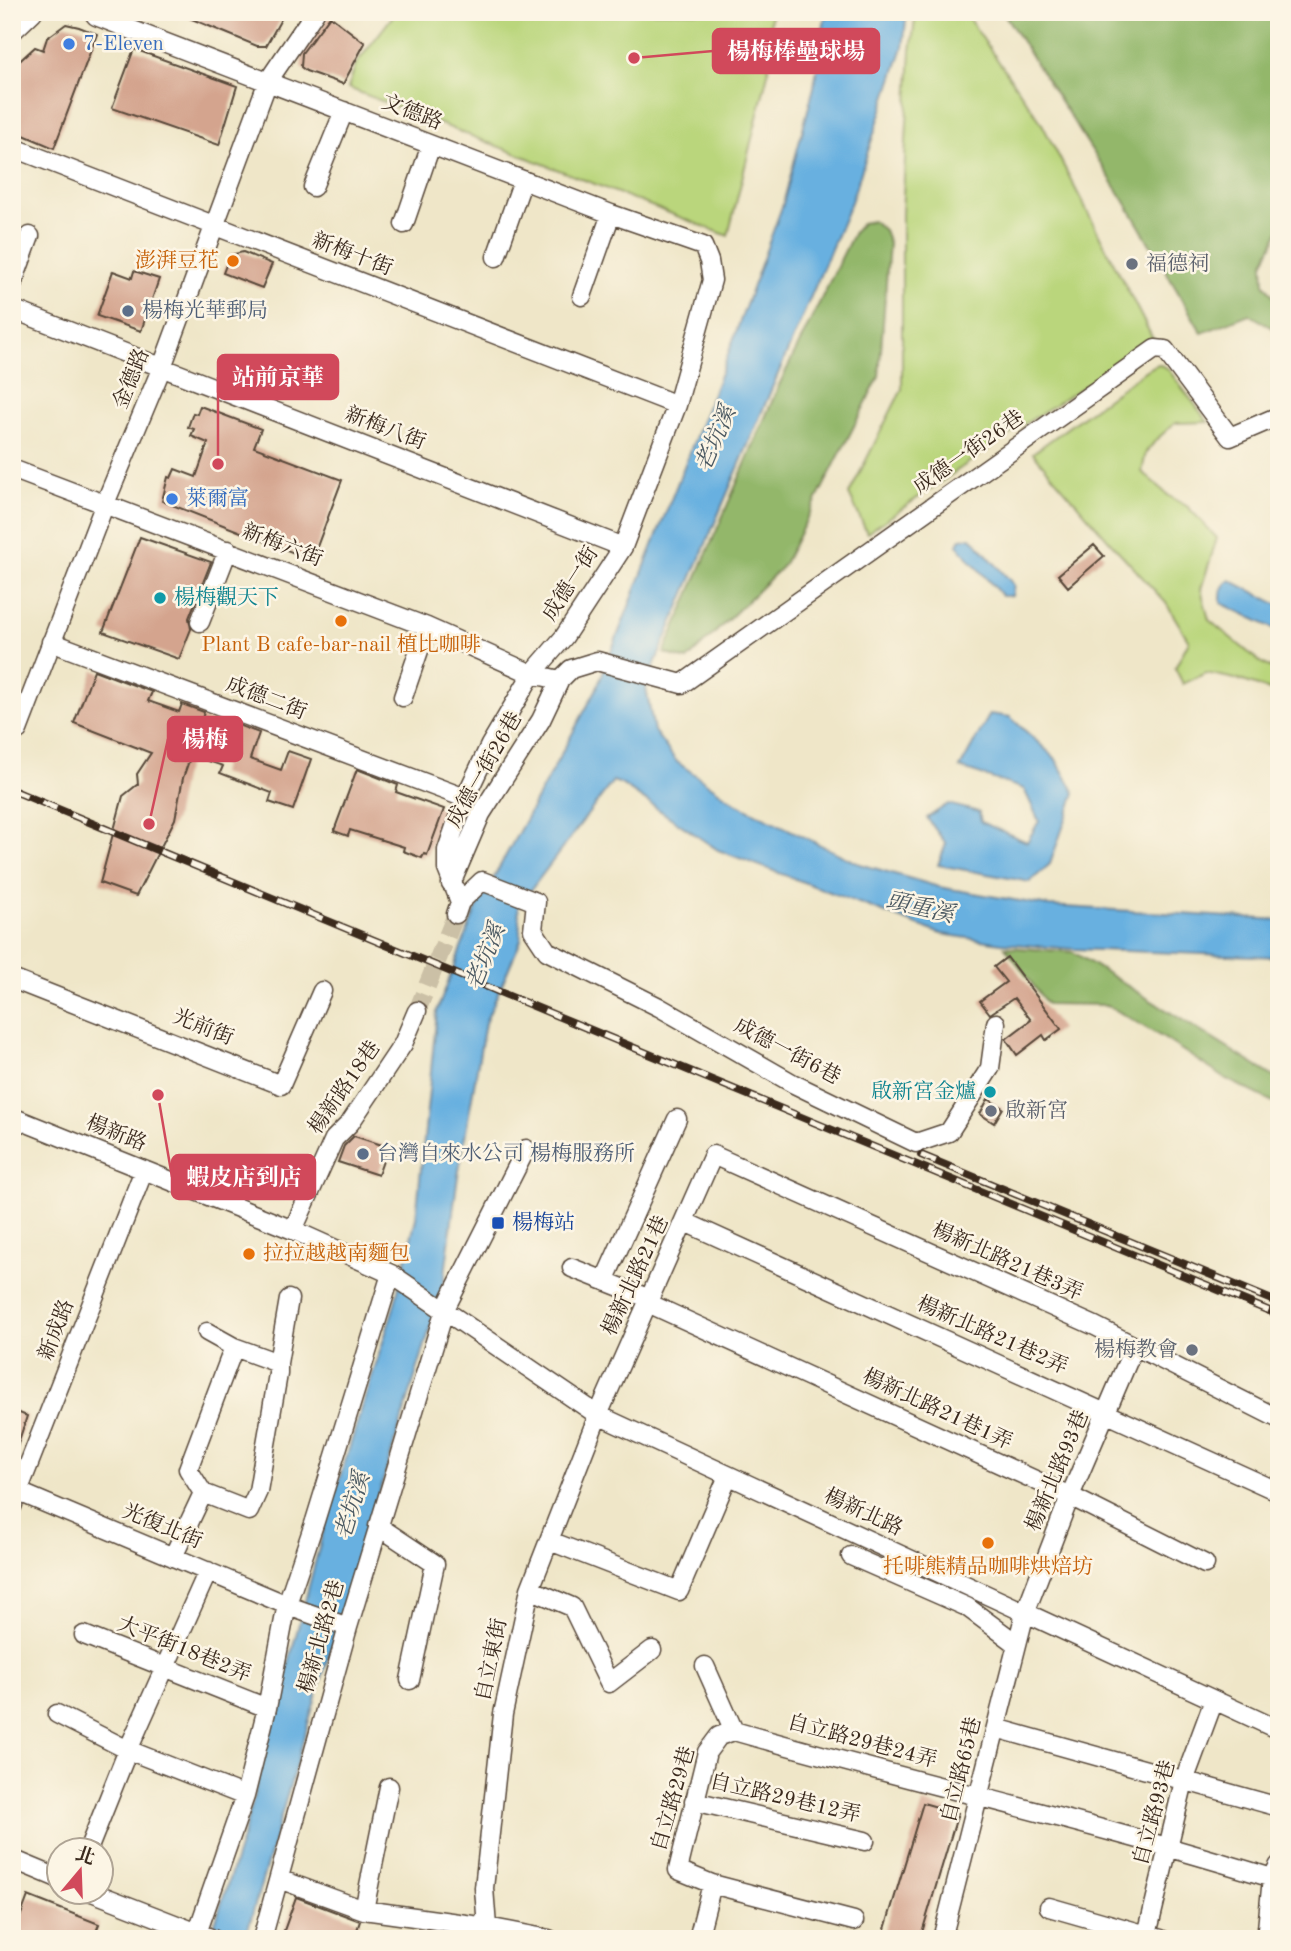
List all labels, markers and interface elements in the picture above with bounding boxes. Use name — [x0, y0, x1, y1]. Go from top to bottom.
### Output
callout: 楊梅棒壘球場 — [713, 29, 879, 73]
place label: 7-Eleven — [83, 34, 164, 55]
marker: 7-Eleven — [61, 36, 77, 52]
text: 楊梅棒壘球場 — [727, 39, 865, 64]
street label: 文德路 — [379, 90, 446, 134]
street label: 新梅十街 — [309, 228, 396, 280]
place label: 澎湃豆花 — [135, 249, 219, 272]
place label: 福德祠 — [1146, 252, 1209, 275]
marker: 澎湃豆花 — [225, 253, 241, 269]
marker: 福德祠 — [1124, 256, 1140, 272]
place label: 楊梅光華郵局 — [142, 299, 268, 322]
marker: 楊梅光華郵局 — [120, 303, 136, 319]
street label: 金德路 — [109, 345, 154, 412]
callout: 站前京華 — [218, 355, 338, 399]
text: 站前京華 — [232, 364, 324, 390]
water label: 老坑溪 — [690, 399, 741, 475]
street label: 新梅八街 — [342, 402, 429, 454]
street label: 成德一街26巷 — [909, 406, 1028, 499]
place label: 萊爾富 — [186, 487, 249, 510]
marker: 萊爾富 — [164, 491, 180, 507]
street label: 新梅六街 — [239, 519, 326, 571]
street label: 成德一街 — [538, 542, 603, 625]
place label: 楊梅觀天下 — [174, 586, 279, 609]
marker: 楊梅觀天下 — [152, 590, 168, 606]
marker: Plant B cafe-bar-nail 植比咖啡 — [333, 613, 349, 629]
place label: Plant B cafe-bar-nail 植比咖啡 — [201, 633, 481, 656]
street label: 成德二街 — [223, 672, 310, 724]
street label: 成德一街26巷 — [442, 708, 526, 831]
callout: 楊梅 — [168, 717, 242, 761]
text: 楊梅 — [182, 727, 228, 752]
water label: 頭重溪 — [884, 887, 960, 928]
water label: 老坑溪 — [461, 917, 511, 993]
street label: 光前街 — [170, 1005, 237, 1050]
street label: 成德一街6巷 — [730, 1013, 845, 1089]
street label: 楊新路18巷 — [304, 1036, 385, 1138]
place label: 啟新宮金爐 — [871, 1080, 976, 1103]
marker: 啟新宮金爐 — [982, 1084, 998, 1100]
place label: 啟新宮 — [1005, 1099, 1068, 1122]
marker: 啟新宮 — [983, 1103, 999, 1119]
street label: 楊新路 — [83, 1111, 150, 1156]
place label: 台灣自來水公司 楊梅服務所 — [377, 1141, 635, 1165]
marker: 台灣自來水公司 楊梅服務所 — [355, 1146, 371, 1162]
callout: 蝦皮店到店 — [172, 1155, 315, 1199]
text: 蝦皮店到店 — [187, 1164, 302, 1190]
place label: 楊梅站 — [512, 1211, 575, 1234]
street label: 楊新北路21巷 — [597, 1212, 673, 1339]
marker: 楊梅站 — [490, 1215, 506, 1231]
street label: 楊新北路21巷3弄 — [928, 1218, 1086, 1305]
place label: 拉拉越越南麵包 — [263, 1242, 410, 1265]
marker: 拉拉越越南麵包 — [241, 1246, 257, 1262]
street label: 楊新北路21巷2弄 — [913, 1292, 1071, 1379]
street label: 新成路 — [34, 1296, 78, 1363]
place label: 楊梅教會 — [1094, 1338, 1178, 1361]
marker: 楊梅教會 — [1184, 1342, 1200, 1358]
street label: 楊新北路21巷1弄 — [859, 1364, 1016, 1454]
street label: 楊新北路93巷 — [1021, 1407, 1093, 1535]
water label: 老坑溪 — [330, 1466, 375, 1542]
street label: 楊新北路 — [820, 1484, 906, 1540]
street label: 光復北街 — [119, 1499, 206, 1553]
marker: 托啡熊精品咖啡烘焙坊 — [980, 1535, 996, 1551]
place label: 托啡熊精品咖啡烘焙坊 — [883, 1555, 1093, 1578]
street label: 楊新北路2巷 — [294, 1577, 348, 1696]
street label: 大平街18巷2弄 — [114, 1612, 254, 1686]
street label: 自立東街 — [471, 1616, 511, 1703]
street label: 自立路29巷24弄 — [785, 1710, 939, 1772]
street label: 自立路65巷 — [937, 1714, 985, 1825]
street label: 自立路29巷 — [647, 1743, 699, 1854]
street label: 自立路93巷 — [1129, 1757, 1179, 1868]
street label: 自立路29巷12弄 — [708, 1770, 863, 1827]
north arrow — [46, 1836, 116, 1906]
text: 北 — [73, 1843, 97, 1869]

